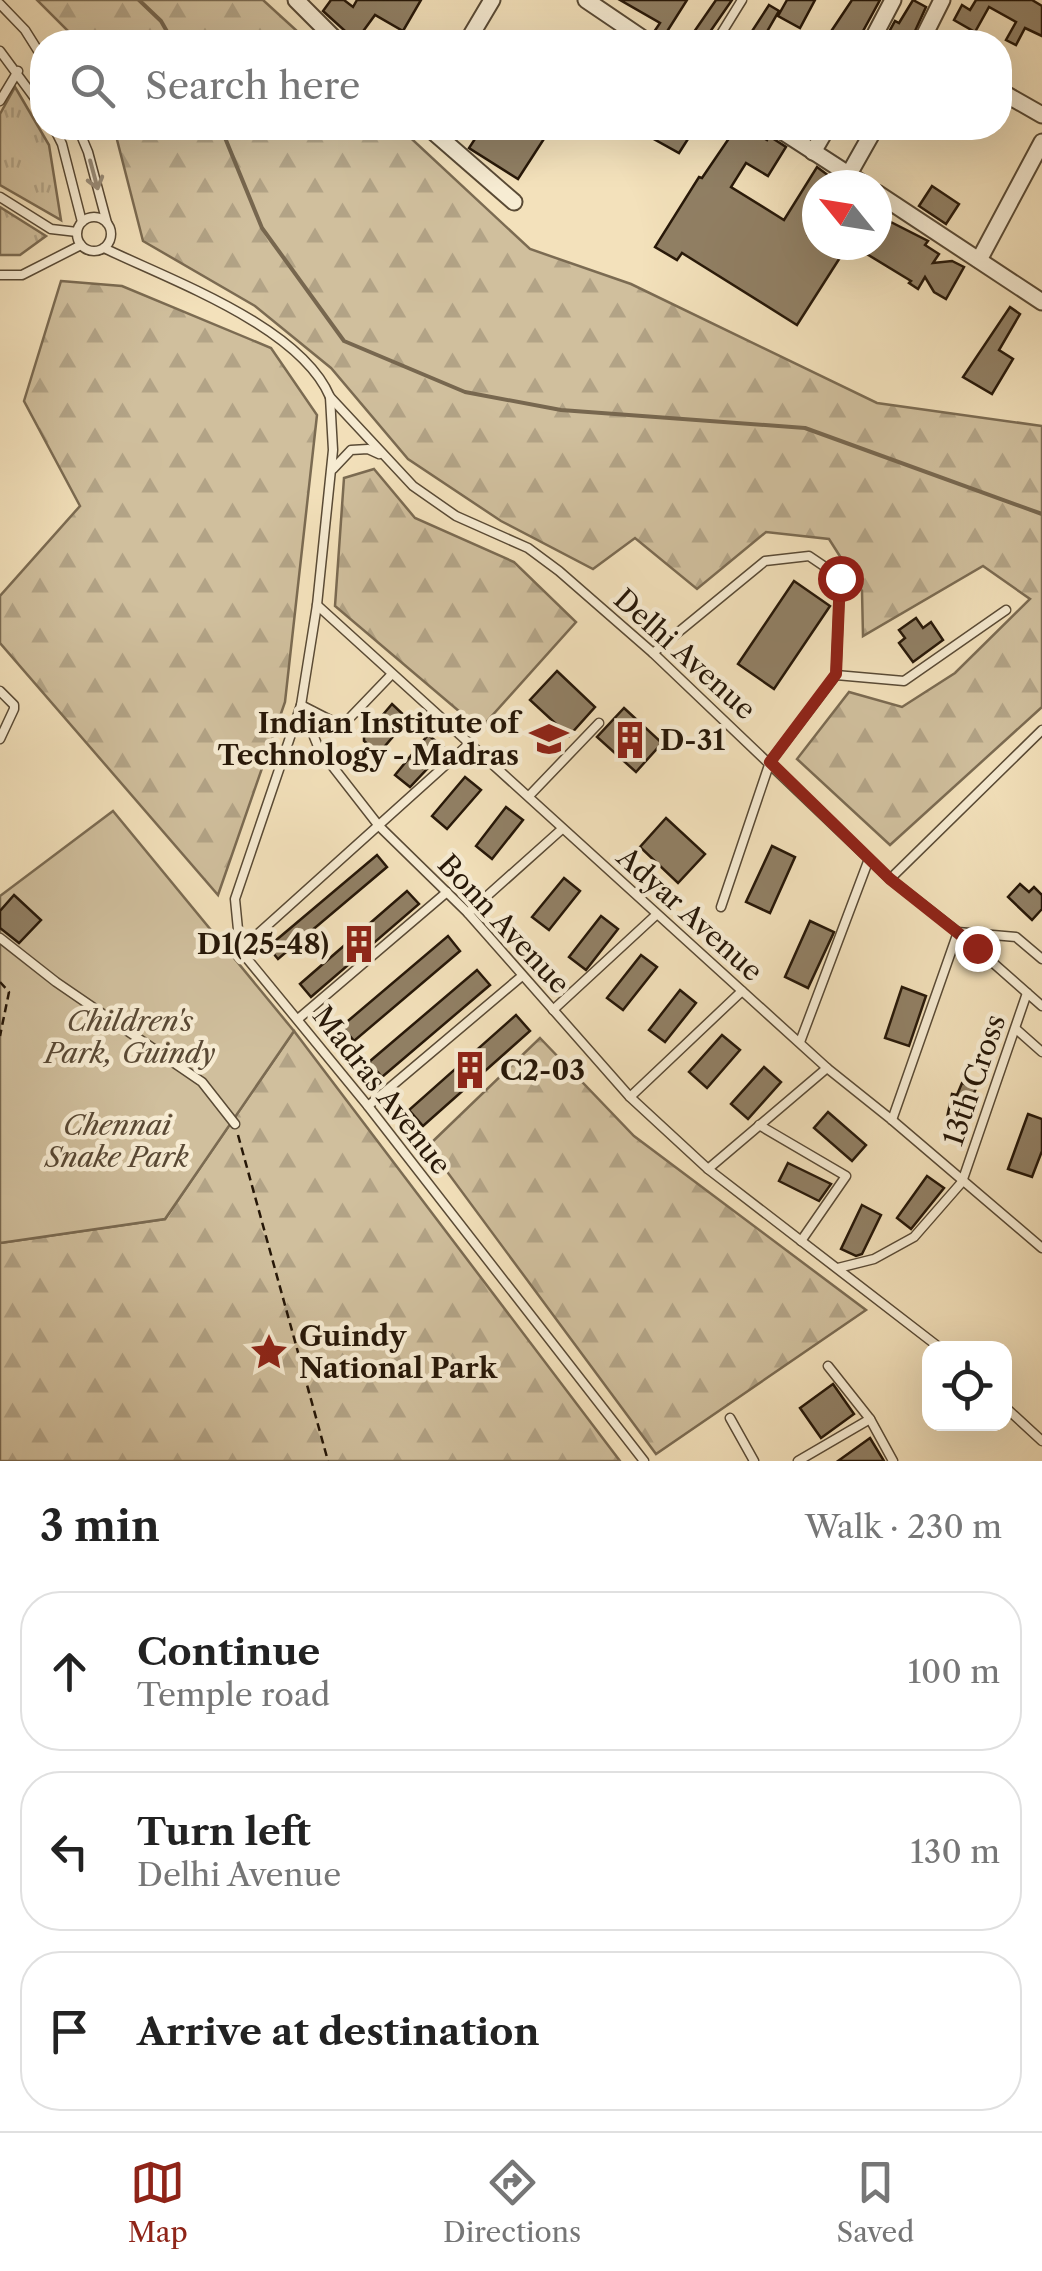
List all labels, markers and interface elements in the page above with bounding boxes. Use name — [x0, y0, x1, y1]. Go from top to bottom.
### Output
search box — [30, 30, 1012, 140]
icon: search — [65, 58, 120, 113]
text: Search here — [145, 62, 360, 109]
one-way arrow — [86, 159, 105, 190]
north arrow — [802, 170, 892, 260]
route start — [818, 556, 864, 602]
street label: Delhi Avenue — [607, 582, 763, 726]
place label: Indian Institute of Technology - Madras — [218, 706, 523, 772]
school or university icon: Indian Institute of Technology - Madras — [528, 718, 570, 760]
building icon: D-31 — [609, 719, 651, 761]
place label: D-31 — [660, 723, 725, 757]
street label: Adyar Avenue — [610, 839, 770, 988]
street label: Bonn Avenue — [431, 847, 577, 1001]
building icon: D1(25-48) — [338, 923, 380, 965]
route end — [955, 926, 1001, 972]
place label: D1(25-48) — [197, 927, 329, 961]
street label: Madras Avenue — [306, 999, 458, 1181]
park label: Children's Park, Guindy — [43, 1004, 215, 1070]
street label: 13th Cross — [936, 1010, 1012, 1150]
building icon: C2-03 — [449, 1049, 491, 1091]
place label: C2-03 — [500, 1053, 585, 1087]
park label: Chennai Snake Park — [43, 1108, 189, 1174]
place label: Guindy National Park — [299, 1319, 498, 1385]
place icon: Guindy National Park — [248, 1331, 290, 1373]
map controls — [922, 1341, 1012, 1431]
button: locate — [922, 1341, 1012, 1431]
text: 3 min — [40, 1500, 160, 1552]
text: Walk · 230 m — [805, 1507, 1002, 1546]
text: Continue — [137, 1628, 320, 1675]
icon: ahead — [42, 1644, 97, 1699]
text: 100 m — [908, 1652, 1000, 1691]
text: Temple road — [137, 1675, 330, 1714]
text: Turn left — [137, 1808, 311, 1855]
icon: left — [42, 1824, 97, 1879]
text: 130 m — [910, 1832, 1000, 1871]
text: Delhi Avenue — [137, 1855, 341, 1894]
icon: arrive — [42, 2004, 97, 2059]
text: Arrive at destination — [137, 2008, 540, 2055]
tab: Map — [128, 2155, 188, 2249]
tab: Directions — [443, 2155, 581, 2249]
tab: Saved — [837, 2155, 914, 2249]

